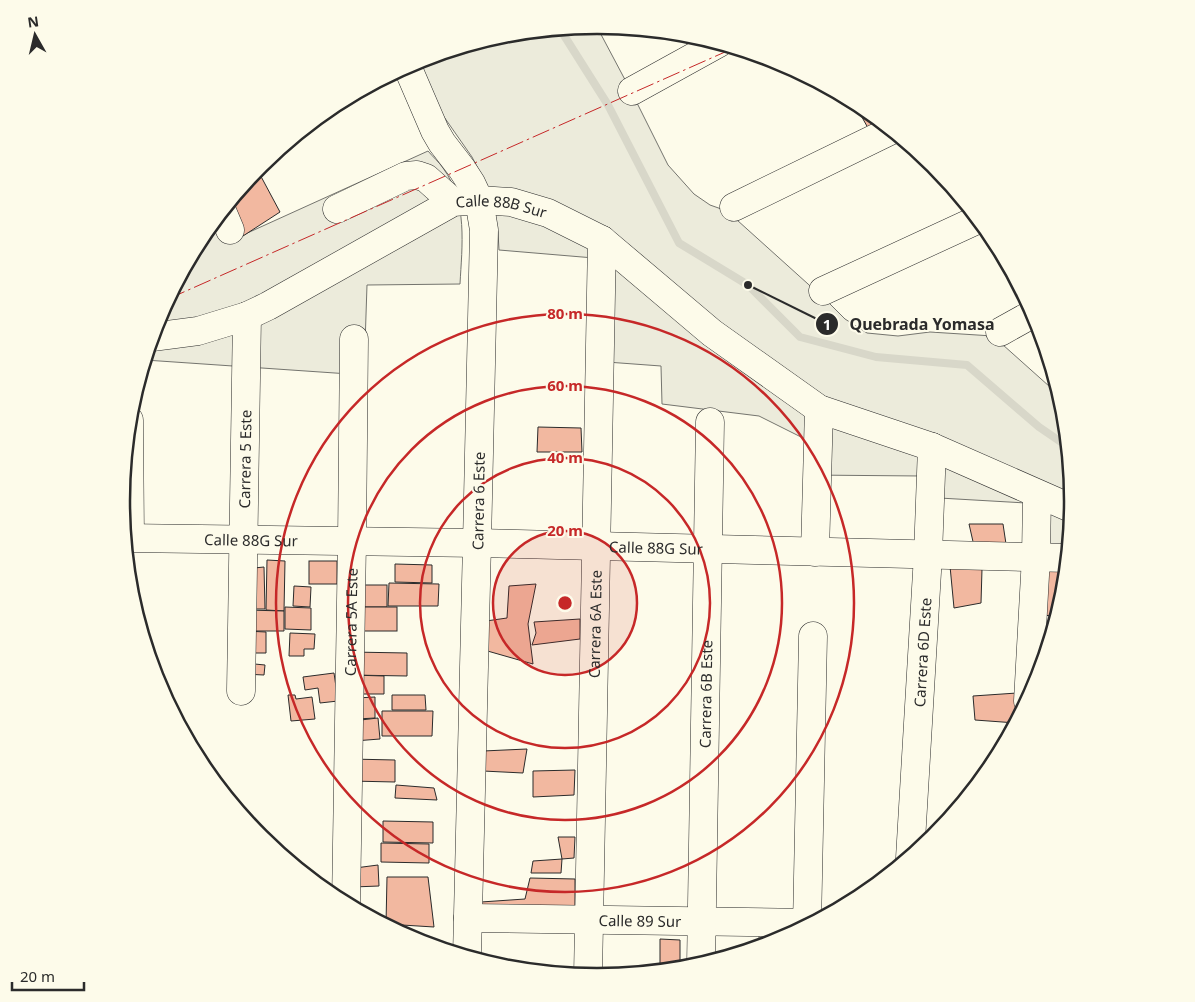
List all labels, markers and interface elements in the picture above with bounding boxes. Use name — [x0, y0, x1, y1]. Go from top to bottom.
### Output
north arrow — [10, 10, 60, 60]
text: N — [26, 11, 40, 32]
street label: Calle 88B Sur — [455, 190, 549, 222]
text: 80 m — [547, 303, 583, 323]
callout: Quebrada Yomasa — [814, 309, 1004, 340]
text: Quebrada Yomasa — [849, 313, 995, 335]
text: 1 — [823, 314, 831, 334]
text: 60 m — [547, 375, 583, 395]
street label: Carrera 5 Este — [234, 410, 255, 509]
text: 40 m — [547, 447, 583, 467]
street label: Carrera 6 Este — [467, 452, 489, 550]
text: 20 m — [547, 520, 583, 540]
street label: Calle 88G Sur — [204, 529, 298, 550]
street label: Calle 88G Sur — [609, 536, 703, 559]
street label: Carrera 5A Este — [340, 568, 362, 676]
street label: Carrera 6A Este — [584, 570, 606, 678]
centre of rings — [556, 594, 574, 612]
street label: Carrera 6D Este — [909, 597, 935, 708]
street label: Carrera 6B Este — [695, 640, 716, 748]
street label: Calle 89 Sur — [598, 910, 682, 931]
scale bar — [12, 960, 85, 992]
text: 20 m — [20, 966, 55, 986]

